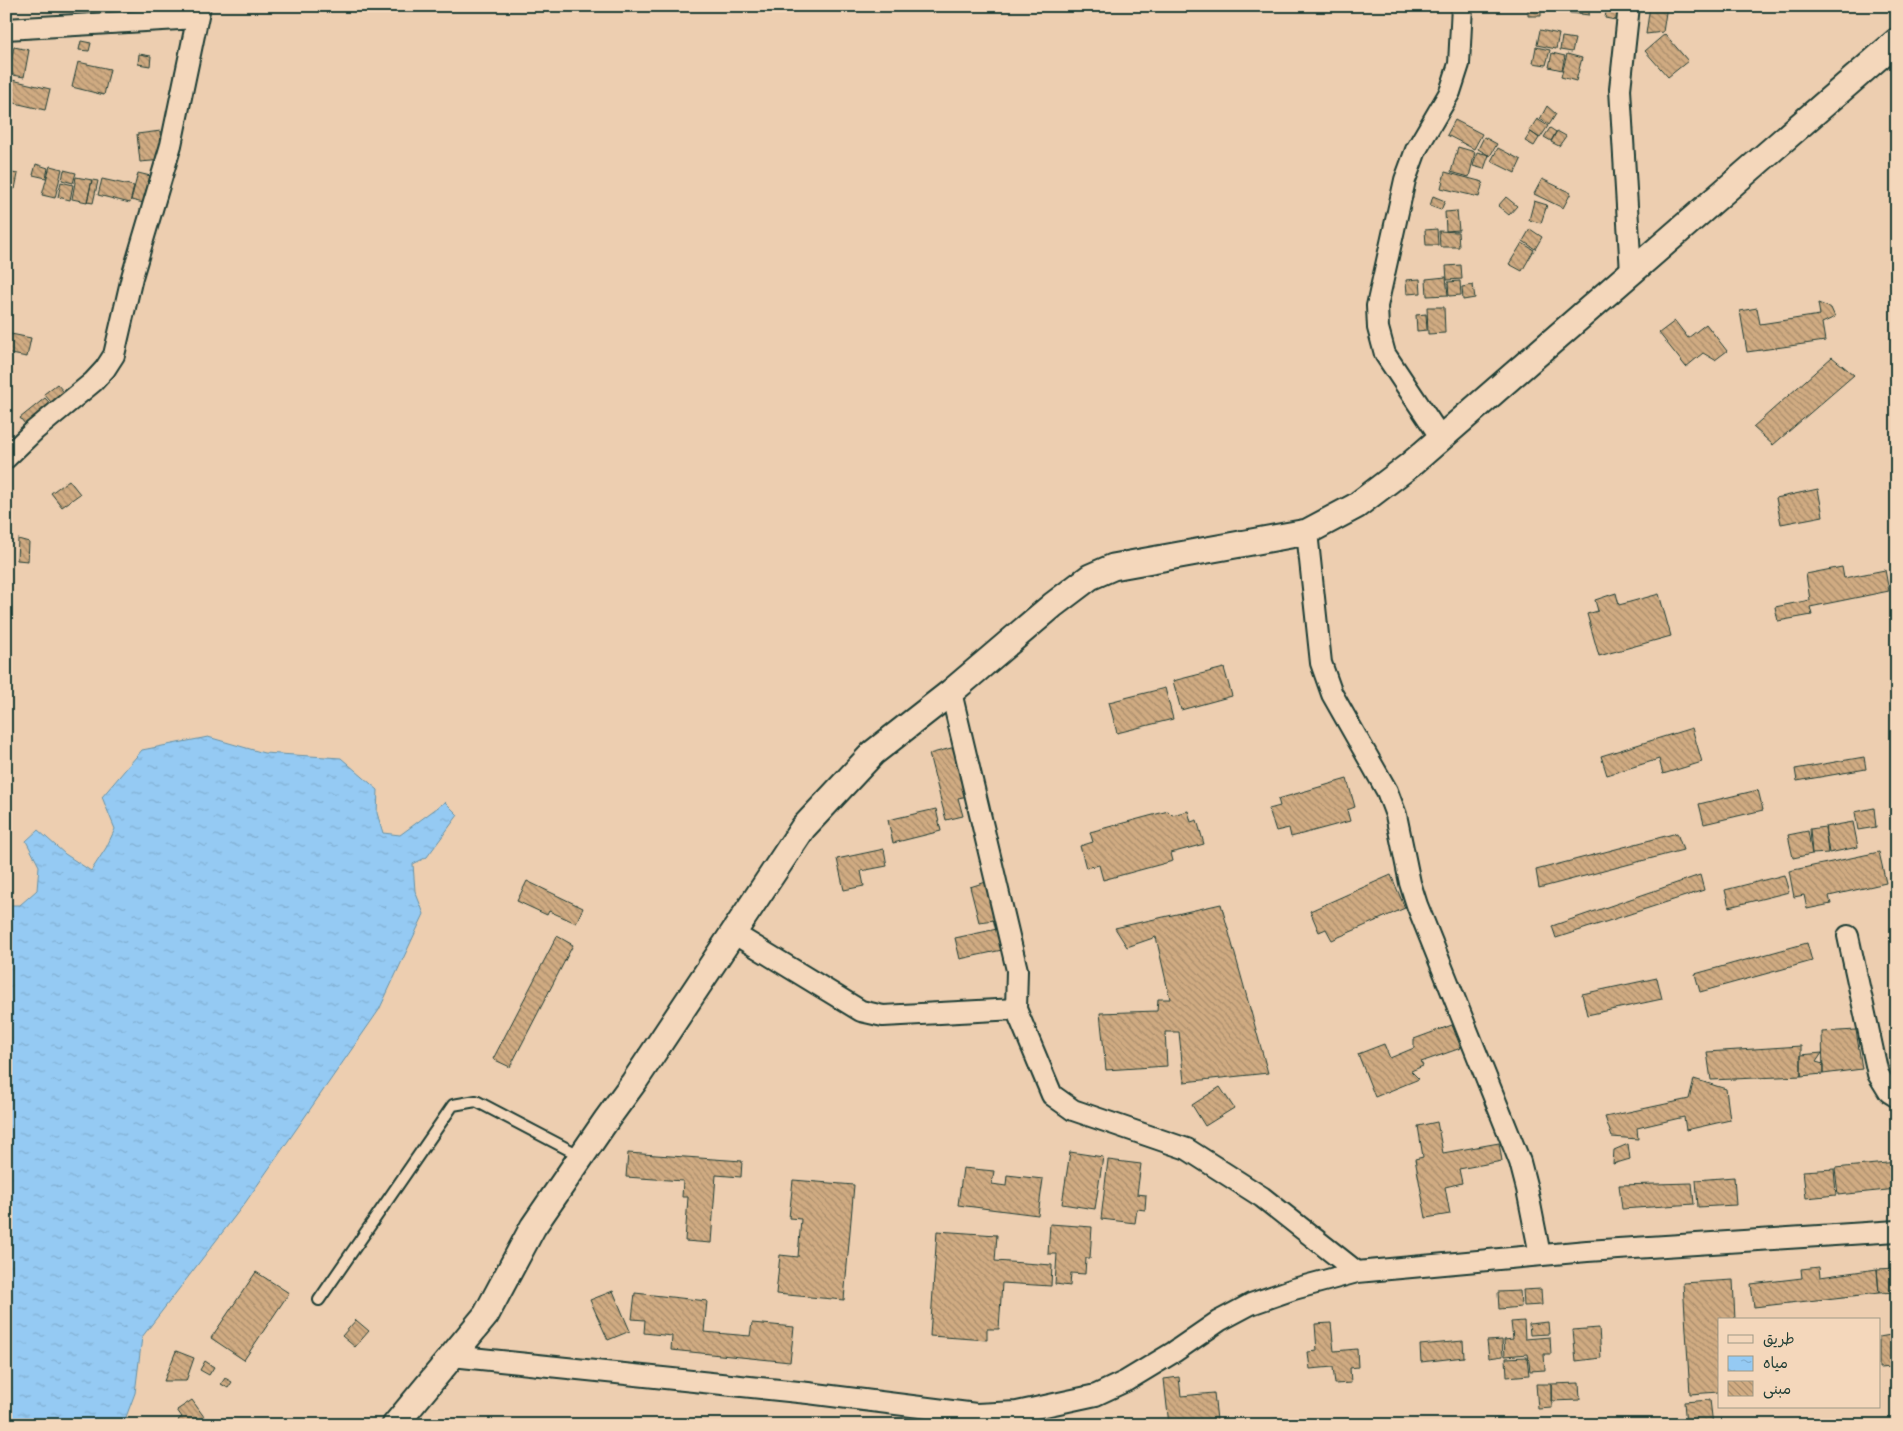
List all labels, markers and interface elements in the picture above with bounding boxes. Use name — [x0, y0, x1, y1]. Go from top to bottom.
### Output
legend — [1718, 1318, 1880, 1408]
text: طريق — [1763, 1329, 1795, 1351]
text: مياه — [1763, 1353, 1788, 1375]
text: مبنى — [1763, 1379, 1791, 1401]

